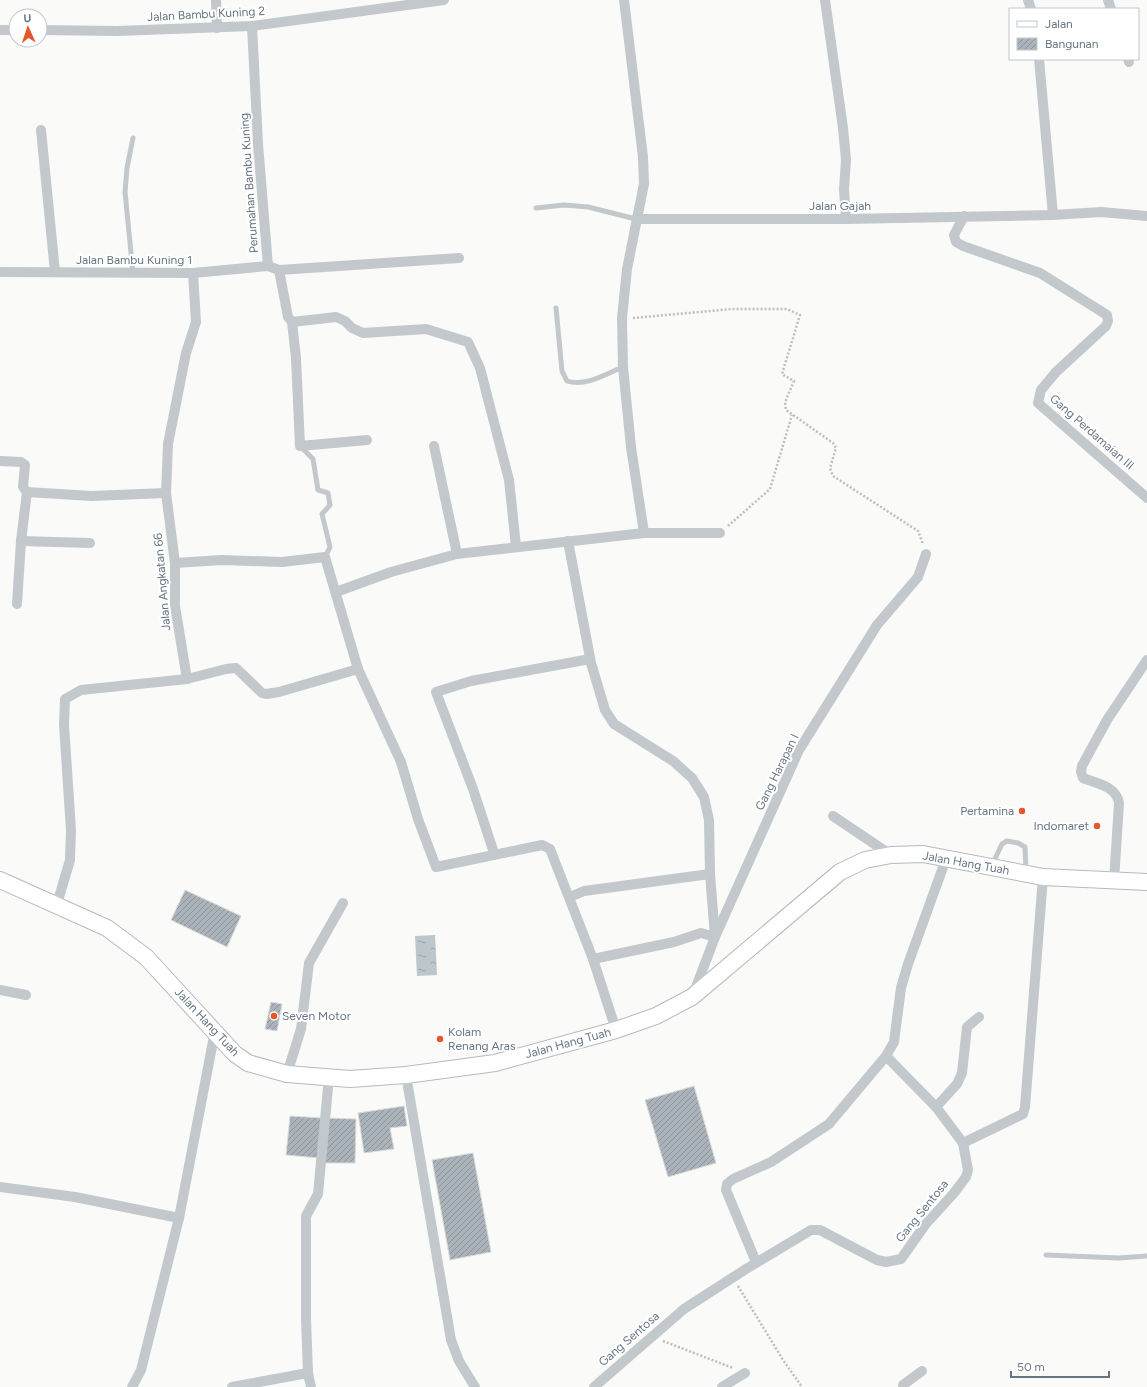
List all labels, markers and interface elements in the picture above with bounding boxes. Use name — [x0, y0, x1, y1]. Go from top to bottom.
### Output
street label: Jalan Bambu Kuning 2 — [147, 4, 265, 24]
north arrow — [8, 8, 48, 48]
legend — [1009, 8, 1139, 60]
text: U — [23, 12, 32, 25]
text: Jalan — [1045, 17, 1073, 31]
text: Bangunan — [1045, 37, 1099, 51]
street label: Perumahan Bambu Kuning — [237, 112, 261, 254]
street label: Jalan Gajah — [809, 199, 871, 213]
street label: Jalan Bambu Kuning 1 — [76, 253, 192, 267]
street label: Gang Perdamaian III — [1047, 392, 1137, 472]
street label: Jalan Angkatan 66 — [151, 532, 173, 632]
street label: Gang Harapan I — [752, 731, 802, 813]
place label: Pertamina — [960, 804, 1014, 818]
marker: Pertamina — [1017, 806, 1027, 816]
place label: Indomaret — [1034, 819, 1089, 833]
marker: Indomaret — [1092, 821, 1102, 831]
street label: Jalan Hang Tuah — [921, 848, 1011, 878]
street label: Jalan Hang Tuah — [172, 985, 242, 1059]
place label: Seven Motor — [282, 1009, 351, 1023]
marker: Seven Motor — [269, 1011, 279, 1021]
place label: Kolam Renang Aras — [448, 1025, 516, 1053]
street label: Jalan Hang Tuah — [524, 1025, 613, 1061]
marker: Kolam Renang Aras — [435, 1034, 445, 1044]
street label: Gang Sentosa — [893, 1177, 951, 1245]
street label: Gang Sentosa — [596, 1309, 662, 1369]
scale bar — [1011, 1353, 1109, 1379]
text: 50 m — [1017, 1360, 1045, 1374]

